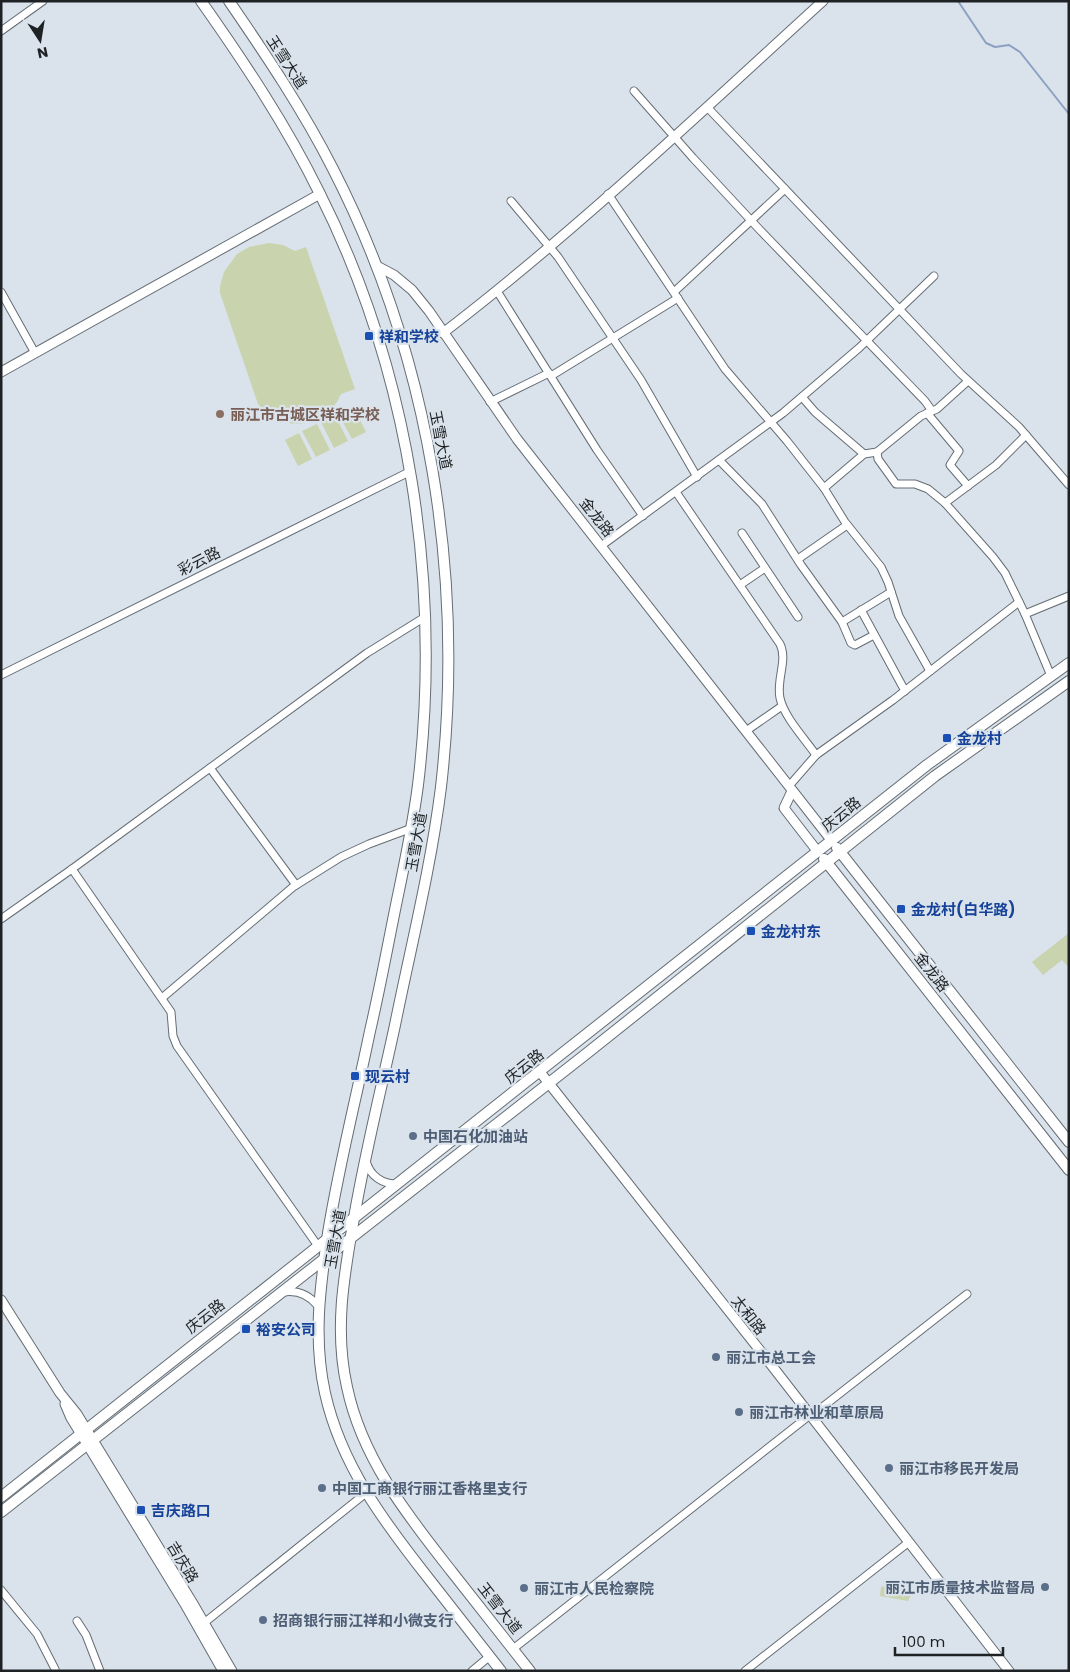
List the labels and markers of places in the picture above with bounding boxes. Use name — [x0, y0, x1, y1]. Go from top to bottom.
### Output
place label: 祥和学校 — [379, 326, 439, 347]
marker: 祥和学校 — [363, 330, 375, 342]
place label: 丽江市古城区祥和学校 — [230, 404, 380, 425]
marker: 丽江市古城区祥和学校 — [214, 408, 226, 420]
place label: 金龙村 — [957, 728, 1002, 749]
marker: 金龙村 — [941, 732, 953, 744]
place label: 金龙村(白华路) — [911, 899, 1015, 920]
marker: 金龙村(白华路) — [895, 903, 907, 915]
place label: 金龙村东 — [761, 921, 821, 942]
marker: 金龙村东 — [745, 925, 757, 937]
place label: 现云村 — [365, 1066, 410, 1087]
marker: 现云村 — [349, 1070, 361, 1082]
place label: 中国石化加油站 — [423, 1126, 528, 1147]
marker: 中国石化加油站 — [407, 1130, 419, 1142]
place label: 裕安公司 — [256, 1319, 316, 1340]
marker: 裕安公司 — [240, 1323, 252, 1335]
place label: 丽江市总工会 — [726, 1347, 816, 1368]
marker: 丽江市总工会 — [710, 1351, 722, 1363]
place label: 丽江市林业和草原局 — [749, 1402, 884, 1423]
marker: 丽江市林业和草原局 — [733, 1406, 745, 1418]
place label: 丽江市移民开发局 — [899, 1458, 1019, 1479]
marker: 丽江市移民开发局 — [883, 1462, 895, 1474]
place label: 中国工商银行丽江香格里支行 — [332, 1478, 527, 1499]
marker: 中国工商银行丽江香格里支行 — [316, 1482, 328, 1494]
place label: 吉庆路口 — [151, 1500, 211, 1521]
marker: 吉庆路口 — [135, 1504, 147, 1516]
place label: 丽江市质量技术监督局 — [885, 1577, 1035, 1598]
place label: 丽江市人民检察院 — [534, 1578, 654, 1599]
marker: 丽江市质量技术监督局 — [1039, 1581, 1051, 1593]
marker: 丽江市人民检察院 — [518, 1582, 530, 1594]
place label: 招商银行丽江祥和小微支行 — [273, 1610, 453, 1631]
marker: 招商银行丽江祥和小微支行 — [257, 1614, 269, 1626]

